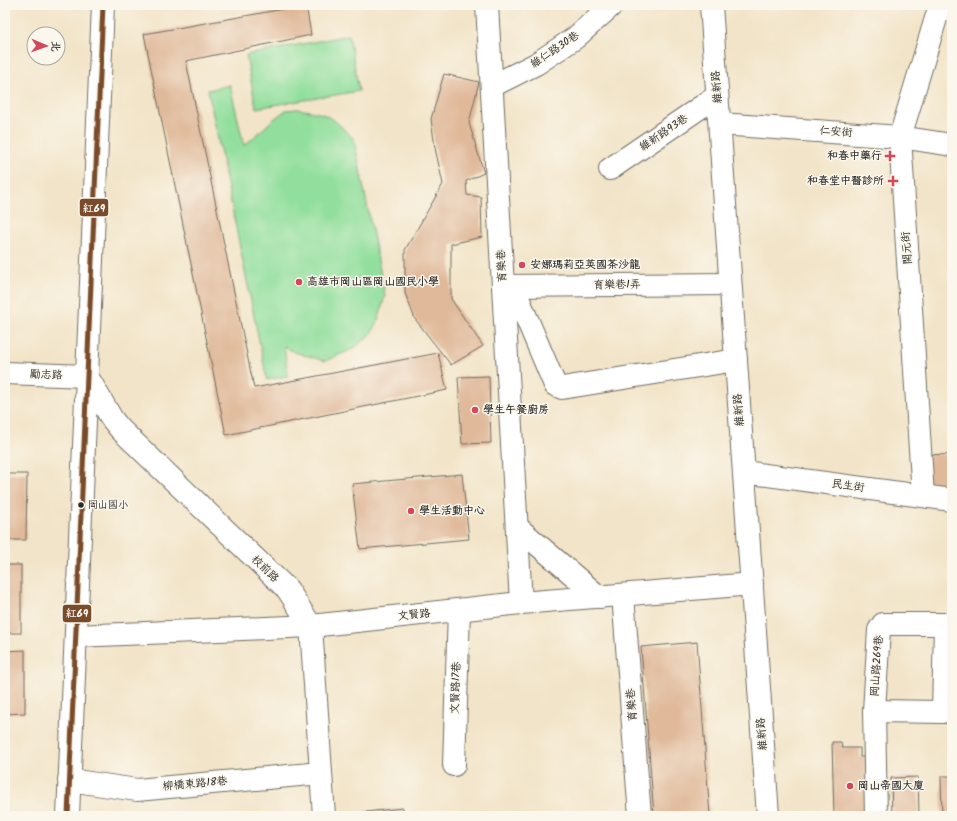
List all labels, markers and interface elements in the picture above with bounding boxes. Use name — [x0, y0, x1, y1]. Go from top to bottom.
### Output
north arrow — [26, 26, 66, 66]
street label: 維仁路30巷 — [527, 27, 583, 73]
text: 北 — [46, 41, 64, 52]
street label: 維新路 — [707, 70, 727, 104]
street label: 維新路93巷 — [636, 110, 692, 156]
street label: 仁安街 — [819, 122, 854, 142]
place label: 和春中藥行 — [827, 147, 882, 165]
marker: 和春中藥行 — [885, 151, 895, 161]
place label: 和春堂中醫診所 — [807, 172, 884, 190]
marker: 和春堂中醫診所 — [887, 175, 899, 187]
line badge: 紅69 — [79, 198, 109, 217]
text: 紅69 — [83, 200, 106, 218]
street label: 開元街 — [897, 230, 917, 265]
street label: 育樂巷 — [492, 249, 512, 283]
place label: 安娜瑪莉亞英國茶沙龍 — [530, 256, 640, 274]
marker: 安娜瑪莉亞英國茶沙龍 — [517, 260, 527, 270]
place label: 高雄市岡山區岡山國民小學 — [307, 273, 439, 291]
street label: 育樂巷1弄 — [593, 276, 641, 294]
marker: 高雄市岡山區岡山國民小學 — [294, 277, 304, 287]
street label: 勵志路 — [29, 365, 63, 385]
street label: 維新路 — [729, 393, 749, 427]
place label: 學生午餐廚房 — [483, 401, 549, 419]
marker: 學生午餐廚房 — [470, 405, 480, 415]
street label: 民生街 — [830, 475, 867, 497]
place label: 岡山國小 — [88, 497, 128, 513]
marker: 岡山國小 — [76, 500, 86, 510]
place label: 學生活動中心 — [419, 502, 485, 520]
marker: 學生活動中心 — [406, 506, 416, 516]
street label: 校前路 — [247, 551, 283, 587]
line badge: 紅69 — [62, 604, 92, 623]
street label: 文賢路 — [397, 604, 431, 626]
text: 紅69 — [66, 605, 89, 623]
street label: 岡山路269巷 — [866, 635, 888, 697]
street label: 文賢路17巷 — [446, 661, 466, 715]
street label: 育樂巷 — [622, 688, 642, 722]
street label: 維新路 — [752, 717, 772, 751]
street label: 柳橋東路18巷 — [162, 772, 228, 796]
place label: 岡山帝國大廈 — [858, 777, 924, 795]
marker: 岡山帝國大廈 — [845, 781, 855, 791]

